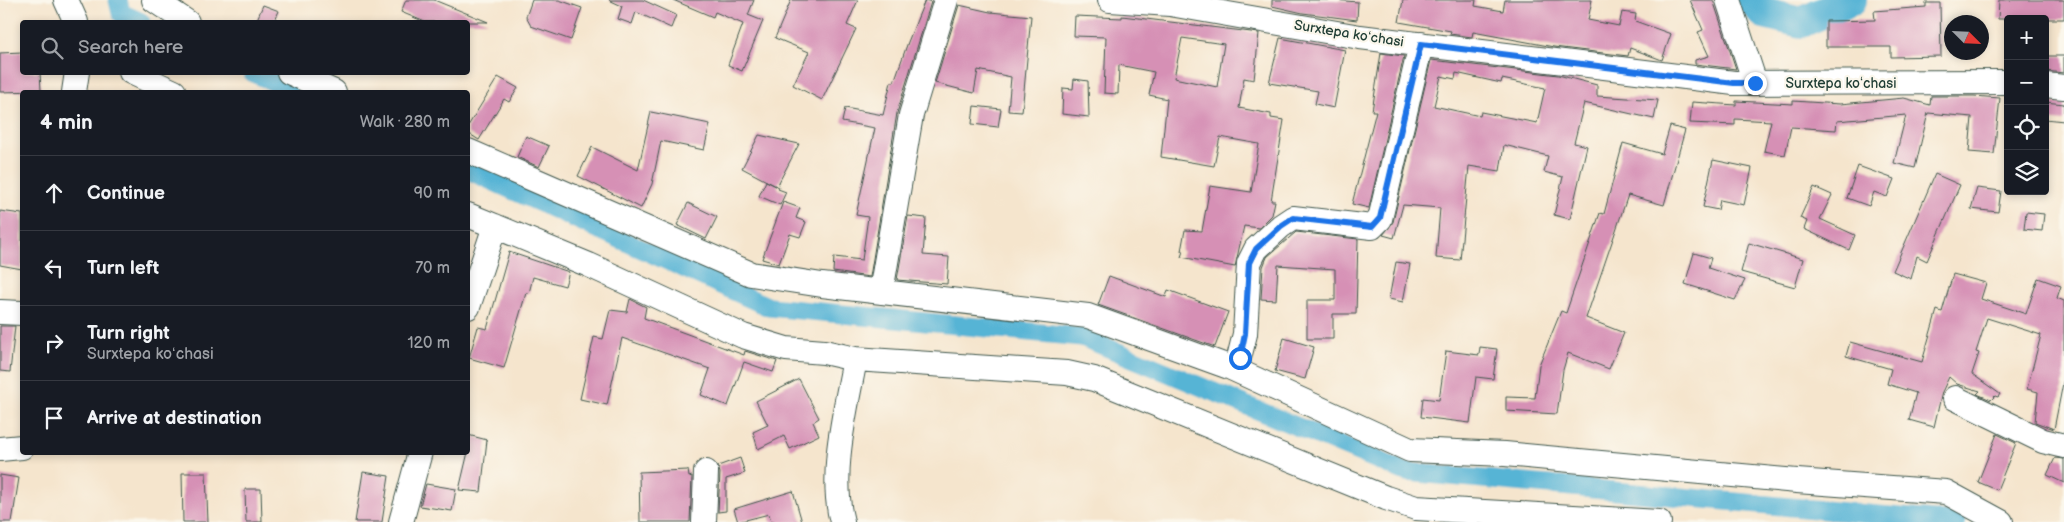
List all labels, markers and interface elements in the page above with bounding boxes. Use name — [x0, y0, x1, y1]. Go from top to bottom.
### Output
north arrow — [1944, 15, 1989, 60]
map controls — [2004, 15, 2049, 195]
button: + — [2004, 15, 2049, 60]
street label: Surxtepa koʻchasi — [1293, 16, 1405, 51]
search box — [20, 20, 470, 75]
icon: search — [38, 34, 66, 62]
text: Search here — [78, 36, 183, 59]
button: − — [2004, 60, 2049, 105]
route end — [1744, 72, 1767, 95]
street label: Surxtepa koʻchasi — [1786, 75, 1896, 92]
button: locate — [2004, 105, 2049, 150]
text: 4 min — [40, 110, 93, 135]
text: Walk · 280 m — [360, 113, 450, 132]
button: layers — [2004, 150, 2049, 195]
icon: ahead — [40, 179, 68, 207]
text: Continue — [87, 182, 165, 205]
text: 90 m — [414, 184, 450, 203]
icon: left — [40, 254, 68, 282]
text: Turn left — [87, 257, 159, 280]
text: 70 m — [415, 259, 450, 278]
text: Turn right — [87, 322, 170, 345]
icon: right — [40, 329, 68, 357]
text: 120 m — [407, 334, 450, 353]
text: Surxtepa koʻchasi — [87, 345, 214, 364]
route start — [1229, 347, 1252, 370]
icon: arrive — [40, 404, 68, 432]
text: Arrive at destination — [87, 407, 262, 430]

